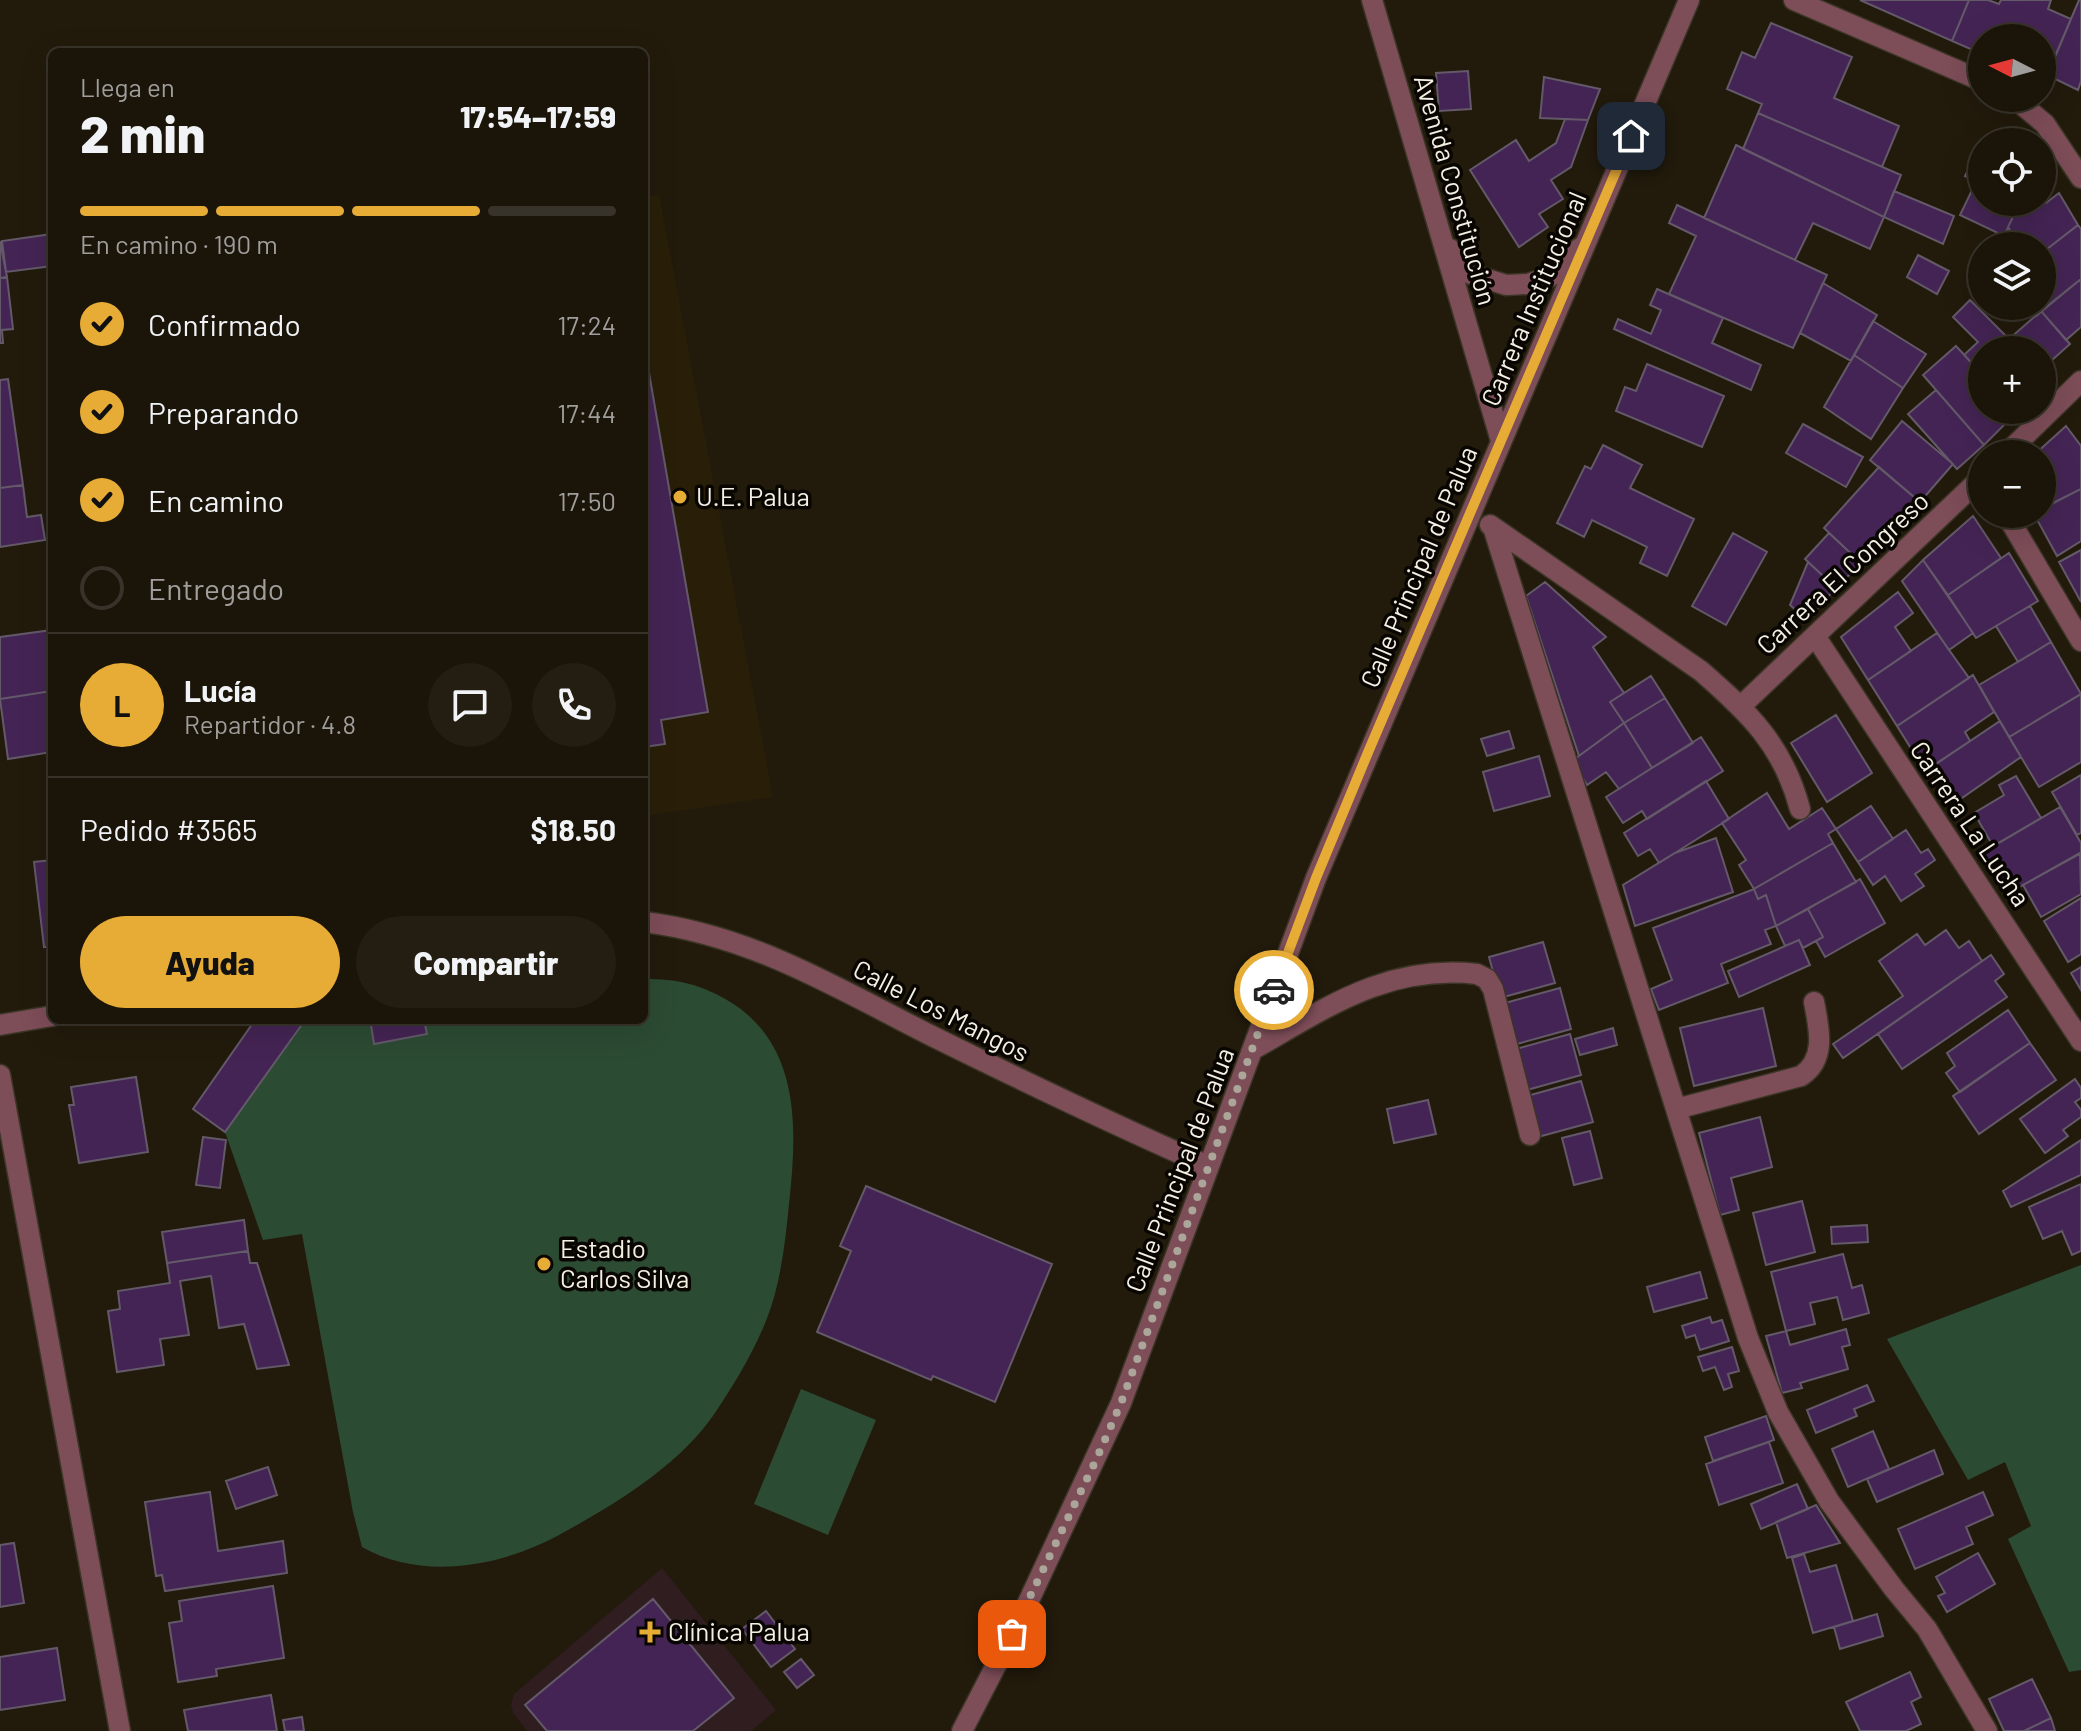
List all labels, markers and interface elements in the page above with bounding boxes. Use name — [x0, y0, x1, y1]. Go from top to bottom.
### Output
north arrow — [1968, 24, 2056, 112]
map controls — [1968, 24, 2056, 528]
text: Llega en — [80, 71, 175, 102]
street label: Avenida Constitución — [1409, 71, 1504, 308]
text: 17:54–17:59 — [460, 98, 616, 134]
text: 2 min — [80, 101, 205, 163]
pin — [1597, 102, 1665, 170]
icon: home — [1609, 114, 1653, 158]
button: locate — [1968, 128, 2056, 216]
street label: Carrera Institucional — [1473, 187, 1592, 410]
text: En camino · 190 m — [80, 228, 278, 259]
button: layers — [1968, 232, 2056, 320]
icon: check — [80, 302, 124, 346]
text: Confirmado — [148, 306, 301, 342]
text: 17:24 — [558, 309, 616, 340]
button: + — [1968, 336, 2056, 424]
icon: check — [80, 390, 124, 434]
text: Preparando — [148, 394, 299, 430]
text: 17:44 — [557, 397, 616, 428]
button: − — [1968, 440, 2056, 528]
street label: Calle Principal de Palua — [1353, 441, 1483, 692]
icon: check — [80, 478, 124, 522]
place label: U.E. Palua — [696, 480, 810, 511]
text: En camino — [148, 482, 284, 518]
street label: Carrera El Congreso — [1750, 484, 1934, 660]
text: 17:50 — [558, 485, 616, 516]
marker: U.E. Palua — [671, 488, 689, 506]
text: Entregado — [148, 570, 284, 606]
button: chat — [428, 663, 512, 747]
button: phone — [532, 663, 616, 747]
text: Lucía — [184, 672, 257, 708]
text: L — [113, 687, 131, 723]
text: Repartidor · 4.8 — [184, 708, 356, 739]
street label: Carrera La Lucha — [1905, 735, 2038, 912]
text: Pedido #3565 — [80, 811, 257, 847]
text: $18.50 — [531, 811, 616, 847]
button: Ayuda — [80, 916, 340, 1008]
button: Compartir — [356, 916, 616, 1008]
courier — [1234, 950, 1314, 1030]
street label: Calle Los Mangos — [849, 952, 1035, 1067]
icon: car — [1252, 968, 1296, 1012]
street label: Calle Principal de Palua — [1118, 1043, 1240, 1296]
place label: Estadio Carlos Silva — [560, 1232, 689, 1293]
marker: Estadio Carlos Silva — [535, 1255, 553, 1273]
pin — [978, 1600, 1046, 1668]
icon: bag — [990, 1612, 1034, 1656]
place label: Clínica Palua — [668, 1615, 810, 1646]
marker: Clínica Palua — [639, 1621, 661, 1643]

